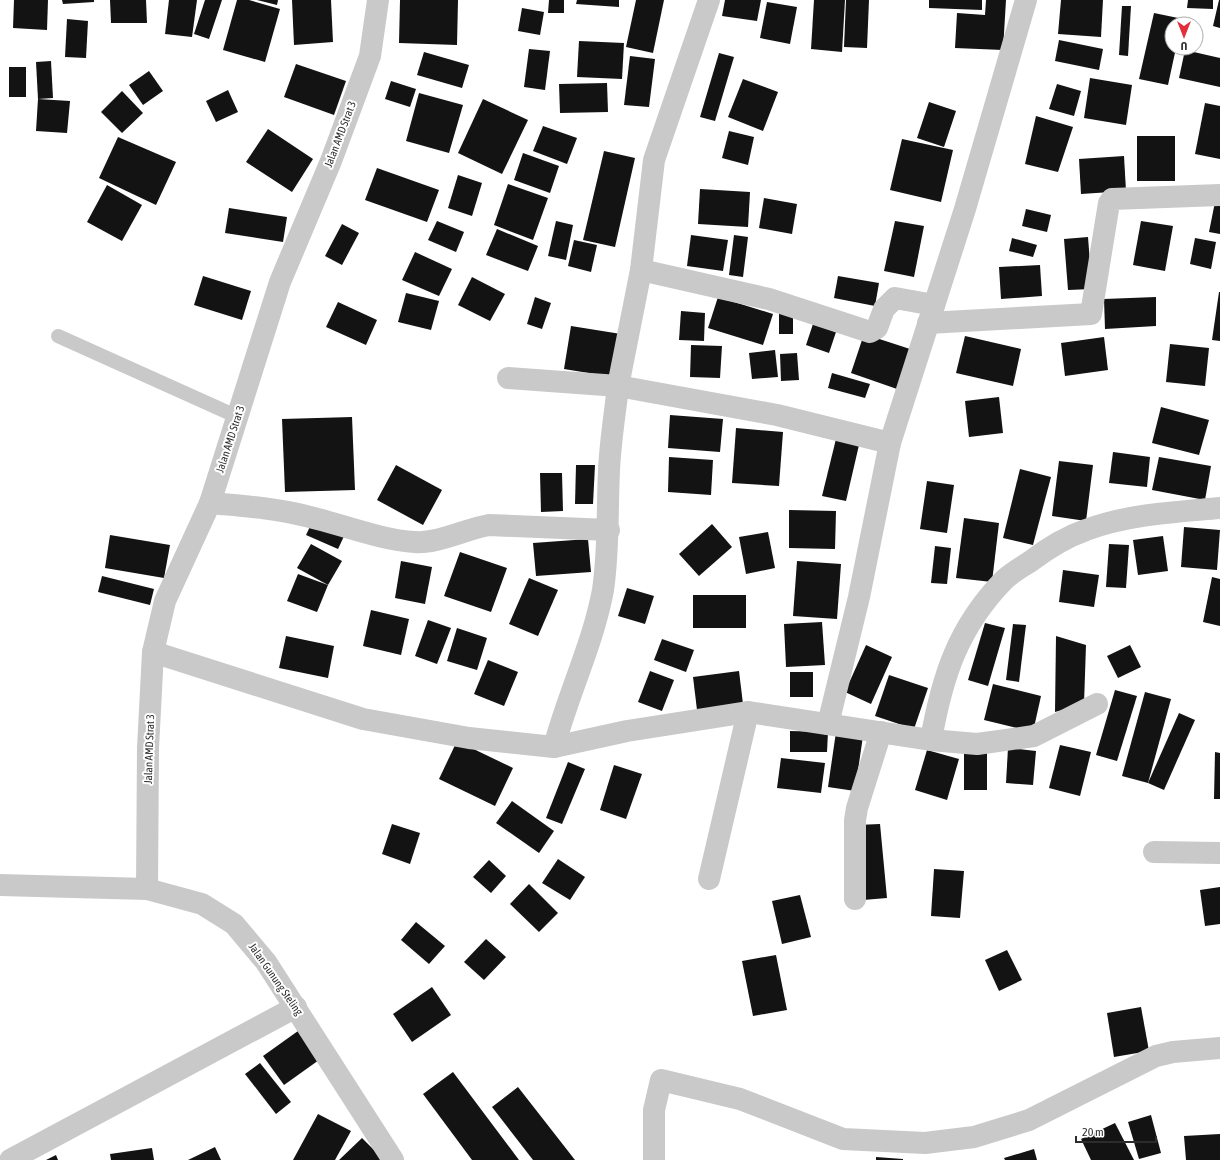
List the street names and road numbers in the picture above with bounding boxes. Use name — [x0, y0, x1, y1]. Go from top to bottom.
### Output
street label: Jalan AMD Strat 3 — [322, 99, 358, 169]
street label: Jalan AMD Strat 3 — [214, 404, 246, 474]
street label: Jalan AMD Strat 3 — [142, 714, 156, 784]
street label: Jalan Gunung Steling — [247, 941, 305, 1017]

